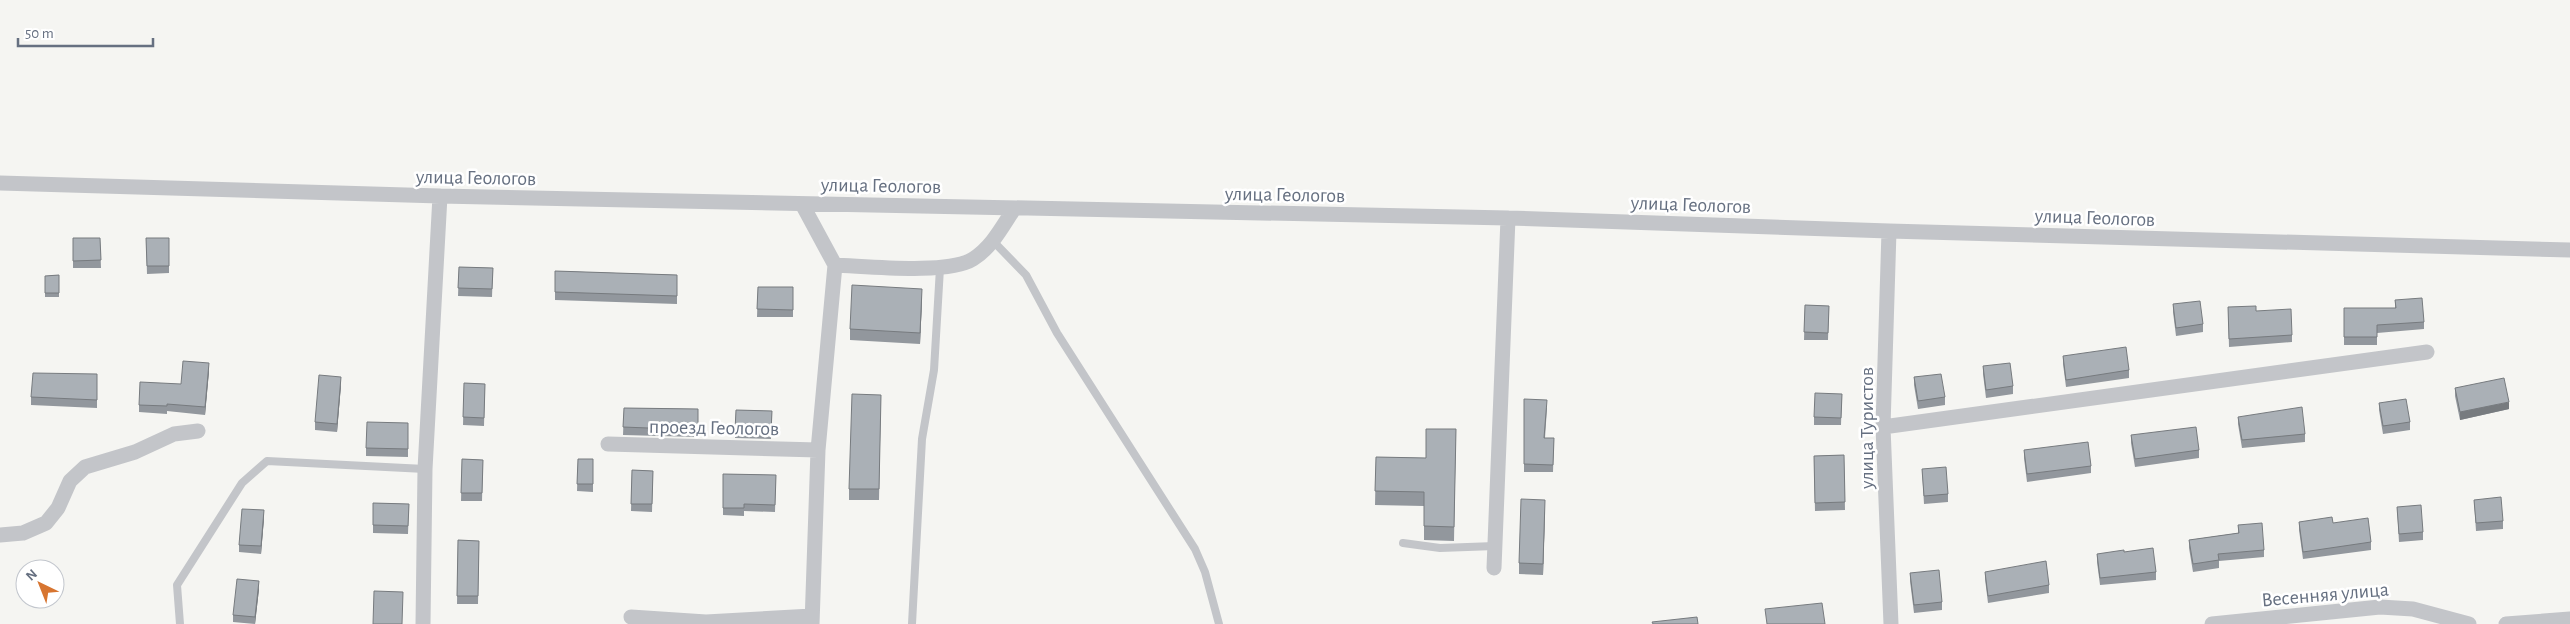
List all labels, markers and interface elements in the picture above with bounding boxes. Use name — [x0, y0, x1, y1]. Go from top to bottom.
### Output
scale bar — [18, 15, 152, 47]
text: 50 m — [25, 26, 54, 41]
street label: улица Геологов — [415, 167, 536, 189]
street label: улица Геологов — [820, 175, 941, 197]
street label: улица Геологов — [1224, 184, 1345, 206]
street label: улица Геологов — [1629, 193, 1751, 217]
street label: улица Геологов — [2033, 206, 2155, 230]
street label: улица Туристов — [1857, 367, 1877, 490]
street label: проезд Геологов — [649, 417, 779, 439]
north arrow — [15, 559, 65, 609]
text: N — [23, 567, 40, 584]
street label: Весенняя улица — [2261, 579, 2390, 611]

